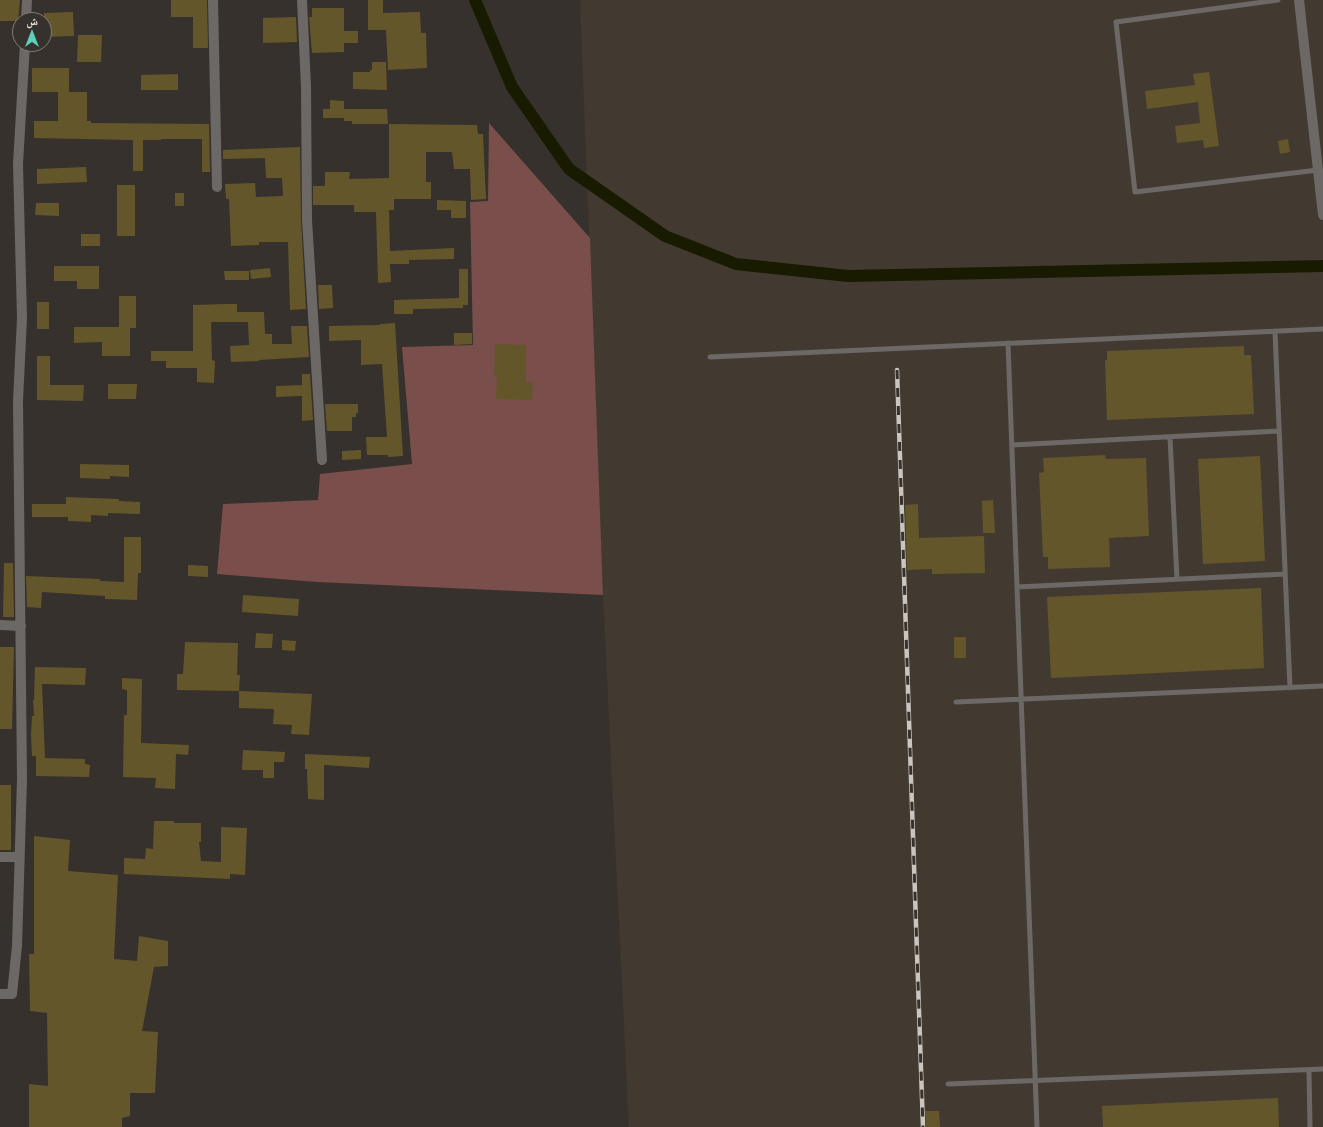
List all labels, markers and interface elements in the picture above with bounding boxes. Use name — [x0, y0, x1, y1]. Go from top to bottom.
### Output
north arrow — [12, 12, 52, 52]
text: ش — [26, 14, 38, 28]

